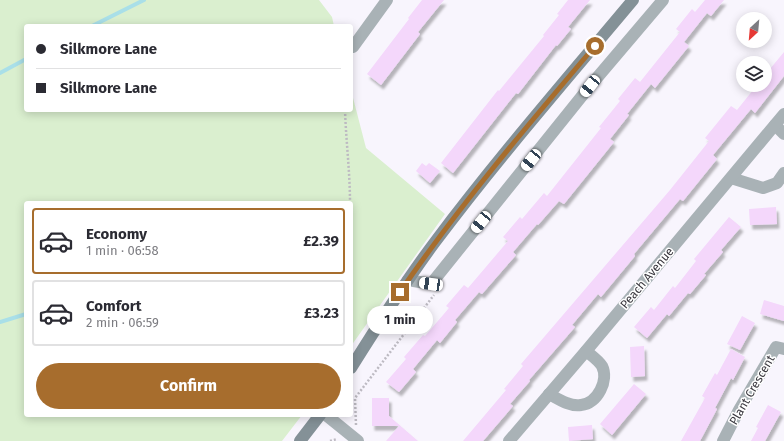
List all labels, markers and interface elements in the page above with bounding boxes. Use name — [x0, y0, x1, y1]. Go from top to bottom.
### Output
north arrow — [736, 12, 772, 48]
map controls — [736, 12, 772, 92]
route start — [586, 37, 604, 55]
text: Silkmore Lane — [60, 40, 157, 58]
button: layers — [736, 56, 772, 92]
car — [578, 73, 602, 99]
text: Silkmore Lane — [60, 79, 157, 97]
car — [519, 147, 543, 173]
car — [469, 209, 493, 235]
icon: car — [38, 223, 74, 259]
text: Economy — [86, 225, 147, 243]
text: £2.39 — [303, 232, 339, 250]
text: 1 min · 06:58 — [86, 243, 159, 258]
street label: Peach Avenue — [617, 245, 677, 311]
car — [418, 276, 444, 292]
route end — [391, 283, 409, 301]
icon: car — [38, 295, 74, 331]
text: Comfort — [86, 297, 142, 315]
text: £3.23 — [304, 304, 339, 322]
callout: 1 min — [367, 306, 433, 334]
text: 1 min — [384, 312, 416, 327]
text: 2 min · 06:59 — [86, 315, 159, 330]
street label: Plant Crescent — [727, 352, 778, 427]
button: Confirm — [36, 363, 341, 409]

